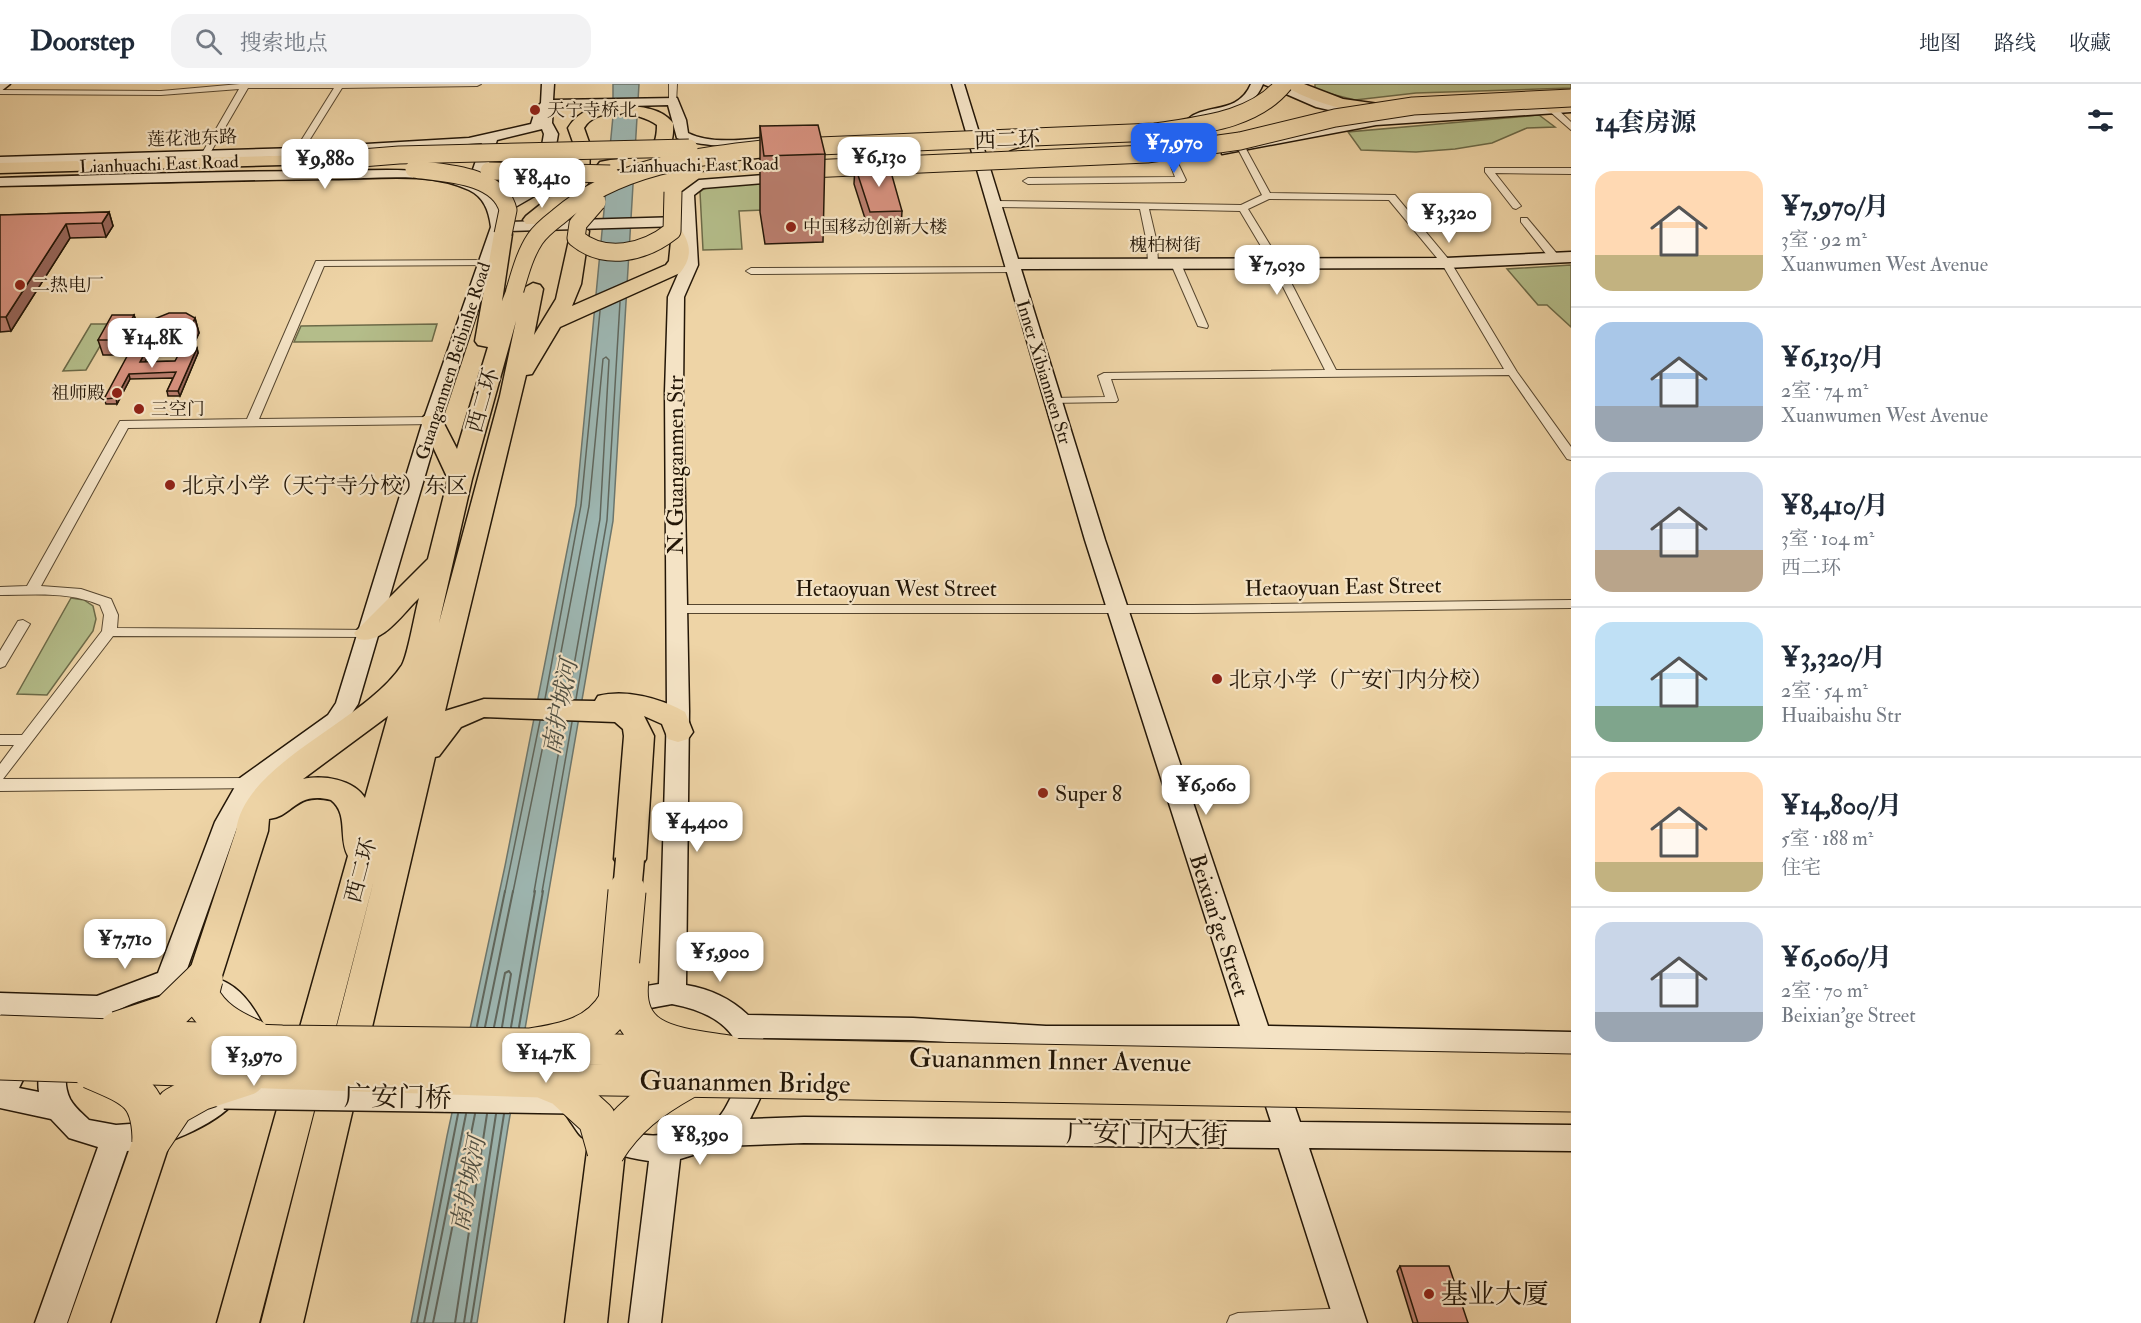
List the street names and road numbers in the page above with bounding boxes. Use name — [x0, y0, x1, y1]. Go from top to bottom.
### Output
street label: 莲花池东路 — [147, 125, 237, 152]
street label: 西二环 — [974, 125, 1041, 155]
street label: Lianhuachi East Road — [79, 150, 239, 179]
street label: Lianhuachi East Road — [619, 153, 779, 178]
street label: 槐柏树街 — [1129, 234, 1201, 257]
street label: Guanganmen Beibinhe Road — [411, 259, 496, 463]
street label: Inner Xibianmen Str — [1011, 297, 1076, 447]
street label: 西二环 — [460, 365, 506, 436]
street label: N. Guanganmen Str — [662, 375, 690, 555]
street label: Hetaoyuan East Street — [1244, 571, 1442, 603]
street label: Hetaoyuan West Street — [795, 575, 997, 603]
street label: 西二环 — [339, 835, 383, 906]
street label: Beixian'ge Street — [1183, 851, 1255, 1000]
street label: Guananmen Inner Avenue — [909, 1042, 1191, 1079]
street label: Guananmen Bridge — [639, 1064, 851, 1101]
street label: 广安门桥 — [344, 1080, 452, 1115]
street label: 广安门内大街 — [1066, 1117, 1228, 1152]

